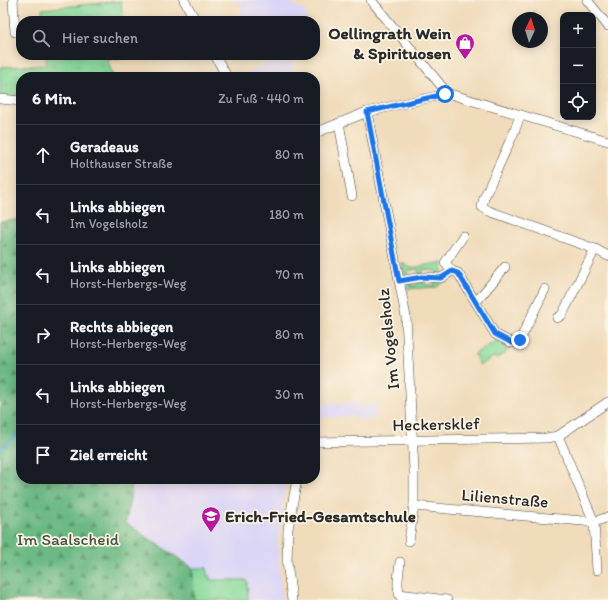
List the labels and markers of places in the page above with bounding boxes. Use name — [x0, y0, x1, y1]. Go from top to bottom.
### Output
place label: Oellingrath Wein & Spirituosen — [328, 23, 452, 64]
shop icon: Oellingrath Wein & Spirituosen — [454, 32, 476, 60]
school or university icon: Erich-Fried-Gesamtschule — [200, 505, 222, 533]
place label: Erich-Fried-Gesamtschule — [225, 506, 416, 526]

